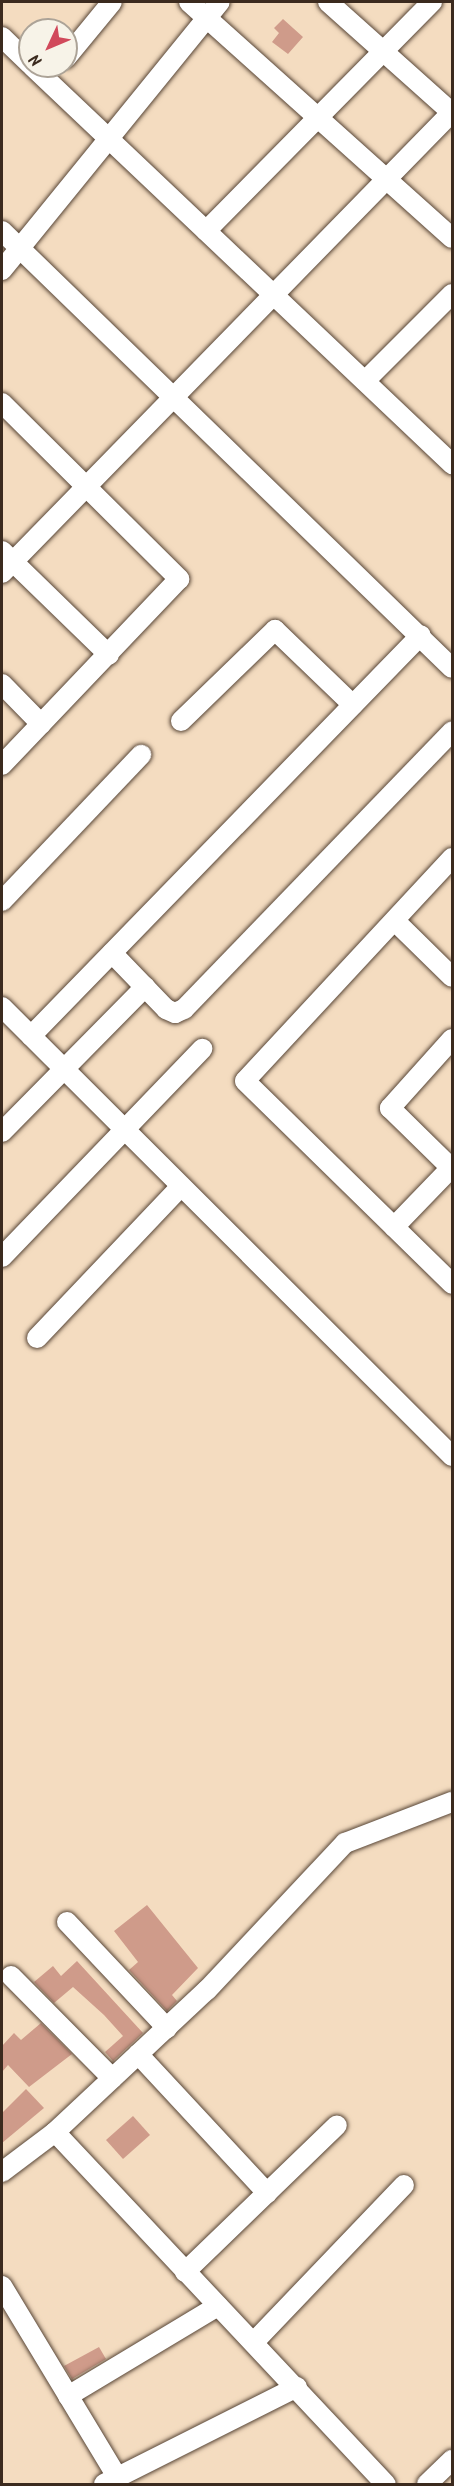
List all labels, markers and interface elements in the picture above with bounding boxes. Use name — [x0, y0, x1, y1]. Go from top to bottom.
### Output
north arrow — [18, 18, 78, 78]
text: N — [24, 47, 49, 72]

